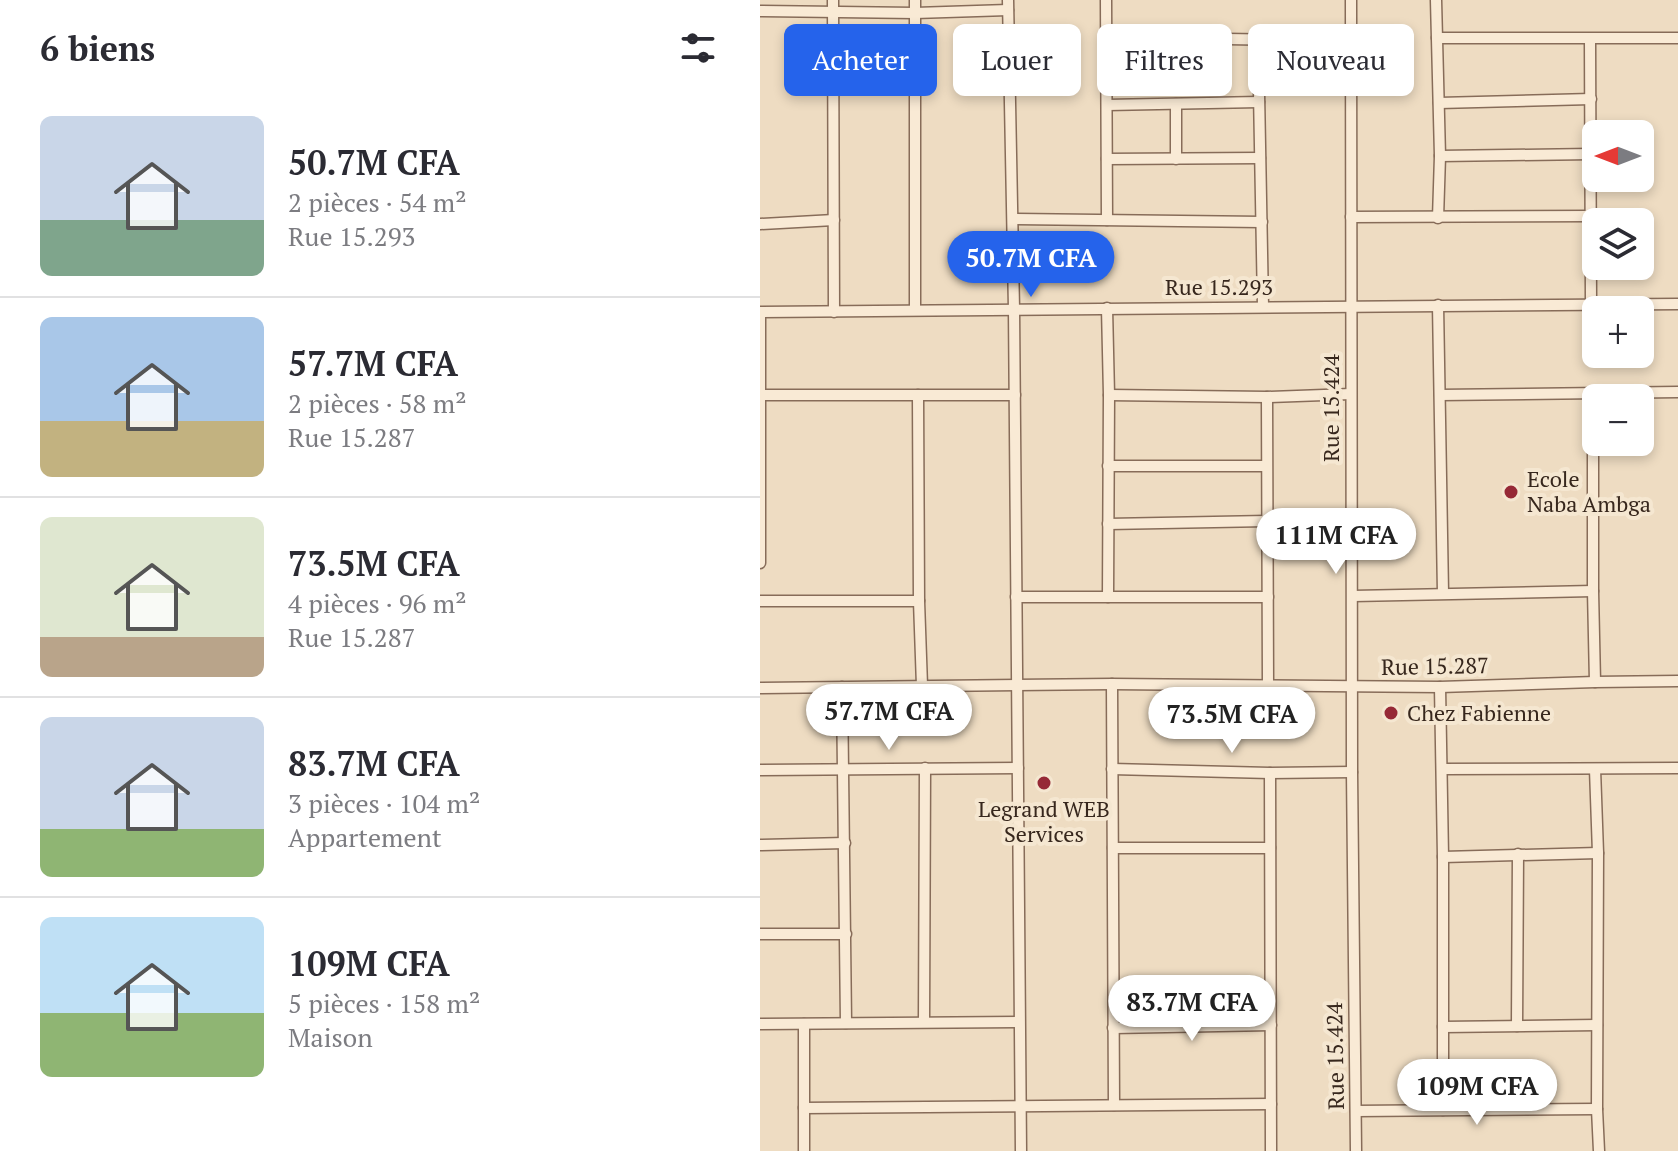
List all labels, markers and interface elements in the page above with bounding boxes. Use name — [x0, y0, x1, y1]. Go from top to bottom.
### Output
chip: Acheter — [784, 24, 937, 96]
chip: Louer — [953, 24, 1081, 96]
chip: Filtres — [1097, 24, 1232, 96]
chip: Nouveau — [1248, 24, 1414, 96]
text: 6 biens — [40, 26, 155, 71]
icon: filters — [676, 26, 720, 70]
north arrow — [1582, 120, 1654, 192]
map controls — [1582, 120, 1654, 456]
text: 50.7M CFA — [288, 140, 460, 185]
icon: home — [104, 148, 200, 244]
text: 2 pièces · 54 m² — [288, 185, 466, 219]
button: layers — [1582, 208, 1654, 280]
text: Rue 15.293 — [288, 219, 415, 253]
pin: 50.7M CFA — [939, 231, 1123, 299]
text: 50.7M CFA — [965, 240, 1097, 274]
street label: Rue 15.293 — [1165, 272, 1273, 301]
button: + — [1582, 296, 1654, 368]
text: 57.7M CFA — [288, 341, 458, 386]
icon: home — [104, 349, 200, 445]
street label: Rue 15.424 — [1316, 354, 1345, 462]
button: − — [1582, 384, 1654, 456]
text: 2 pièces · 58 m² — [288, 386, 466, 420]
text: Rue 15.287 — [288, 420, 415, 454]
place label: Ecole Naba Ambga — [1527, 464, 1651, 518]
marker: Ecole Naba Ambga — [1502, 483, 1520, 501]
pin: 111M CFA — [1253, 508, 1419, 576]
text: 111M CFA — [1274, 517, 1398, 551]
text: 73.5M CFA — [288, 541, 460, 586]
icon: home — [104, 549, 200, 645]
text: 4 pièces · 96 m² — [288, 586, 466, 620]
text: Rue 15.287 — [288, 620, 415, 654]
street label: Rue 15.287 — [1381, 650, 1489, 681]
pin: 57.7M CFA — [797, 684, 981, 752]
pin: 73.5M CFA — [1140, 687, 1324, 755]
text: 57.7M CFA — [824, 693, 954, 727]
text: 73.5M CFA — [1166, 696, 1298, 730]
place label: Chez Fabienne — [1407, 698, 1551, 727]
marker: Chez Fabienne — [1382, 704, 1400, 722]
text: 83.7M CFA — [288, 741, 460, 786]
icon: home — [104, 749, 200, 845]
marker: Legrand WEB Services — [1035, 774, 1053, 792]
text: 3 pièces · 104 m² — [288, 786, 480, 820]
place label: Legrand WEB Services — [978, 794, 1110, 848]
text: Appartement — [288, 820, 442, 854]
text: 109M CFA — [288, 941, 450, 986]
icon: home — [104, 949, 200, 1045]
pin: 83.7M CFA — [1100, 975, 1284, 1043]
text: 83.7M CFA — [1126, 984, 1258, 1018]
text: 5 pièces · 158 m² — [288, 986, 480, 1020]
street label: Rue 15.424 — [1319, 1002, 1350, 1110]
text: Maison — [288, 1020, 373, 1054]
pin: 109M CFA — [1394, 1059, 1560, 1127]
text: 109M CFA — [1415, 1068, 1539, 1102]

